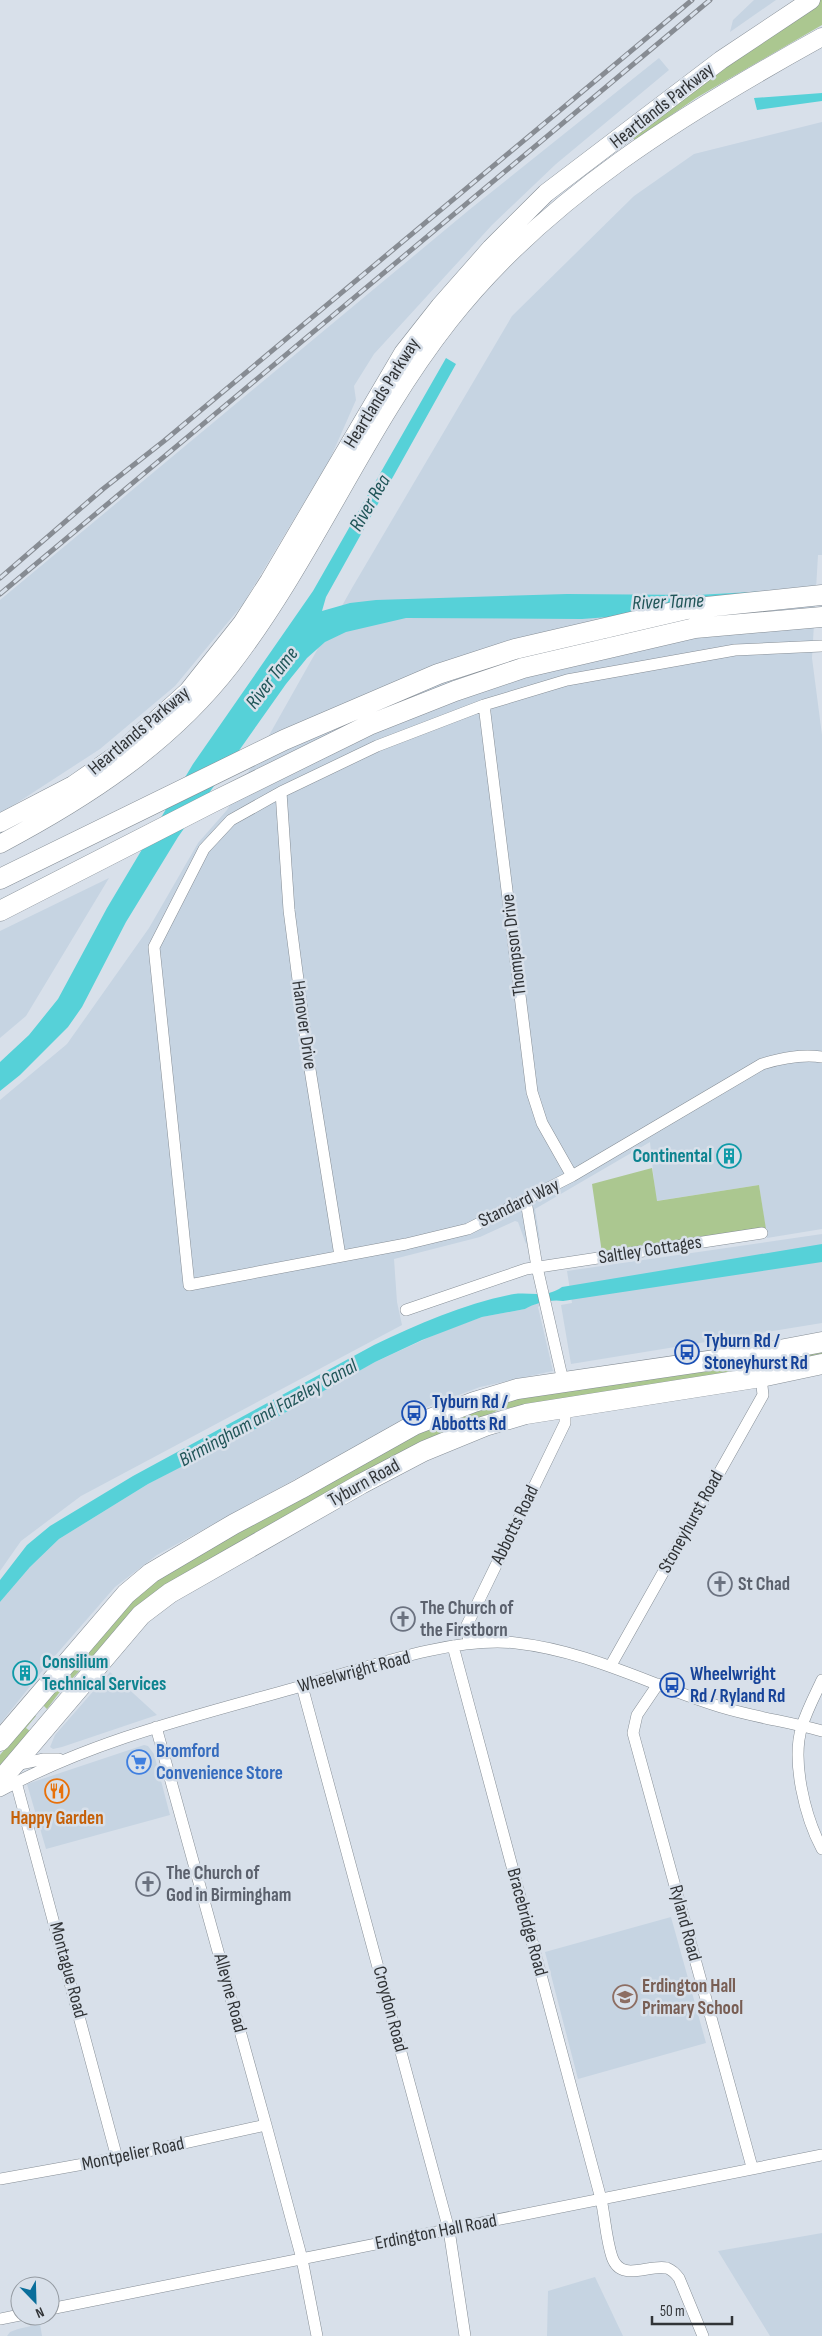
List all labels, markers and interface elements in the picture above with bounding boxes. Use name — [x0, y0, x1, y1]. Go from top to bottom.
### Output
street label: Heartlands Parkway — [605, 58, 719, 154]
street label: Heartlands Parkway — [339, 333, 425, 452]
water label: River Rea — [344, 470, 396, 536]
water label: River Tame — [632, 589, 704, 615]
water label: River Tame — [240, 642, 304, 714]
street label: Heartlands Parkway — [84, 681, 195, 780]
street label: Thompson Drive — [496, 893, 532, 997]
street label: Hanover Drive — [286, 979, 322, 1071]
building icon: Continental — [716, 1143, 742, 1169]
place label: Continental — [632, 1145, 712, 1168]
street label: Standard Way — [475, 1173, 564, 1232]
street label: Saltley Cottages — [597, 1230, 703, 1269]
place label: Tyburn Rd / Stoneyhurst Rd — [704, 1330, 808, 1375]
bus stop icon: Tyburn Rd / Stoneyhurst Rd — [674, 1339, 700, 1365]
water label: Birmingham and Fazeley Canal — [175, 1353, 363, 1472]
place label: Tyburn Rd / Abbotts Rd — [431, 1391, 509, 1436]
bus stop icon: Tyburn Rd / Abbotts Rd — [401, 1400, 427, 1426]
street label: Tyburn Road — [324, 1454, 404, 1512]
street label: Stoneyhurst Road — [654, 1467, 728, 1577]
street label: Abbotts Road — [486, 1482, 544, 1569]
church icon: St Chad — [707, 1571, 733, 1597]
place label: St Chad — [738, 1573, 790, 1596]
place label: The Church of the Firstborn — [420, 1597, 515, 1642]
church icon: The Church of the Firstborn — [390, 1606, 416, 1632]
street label: Wheelwright Road — [295, 1646, 413, 1698]
place label: Consilium Technical Services — [42, 1651, 166, 1696]
building icon: Consilium Technical Services — [12, 1660, 38, 1686]
place label: Wheelwright Rd / Ryland Rd — [690, 1663, 785, 1708]
bus stop icon: Wheelwright Rd / Ryland Rd — [659, 1672, 685, 1698]
place label: Bromford Convenience Store — [156, 1740, 283, 1785]
supermarket icon: Bromford Convenience Store — [126, 1749, 152, 1775]
restaurant icon: Happy Garden — [44, 1778, 70, 1804]
place label: Happy Garden — [10, 1807, 104, 1830]
place label: The Church of God in Birmingham — [166, 1862, 291, 1907]
street label: Bracebridge Road — [502, 1866, 552, 1978]
church icon: The Church of God in Birmingham — [135, 1871, 161, 1897]
street label: Ryland Road — [664, 1883, 706, 1963]
street label: Montague Road — [44, 1920, 92, 2020]
street label: Alleyne Road — [208, 1950, 252, 2035]
street label: Croydon Road — [368, 1964, 412, 2054]
place label: Erdington Hall Primary School — [642, 1975, 743, 2020]
school or university icon: Erdington Hall Primary School — [612, 1984, 638, 2010]
street label: Montpelier Road — [80, 2132, 186, 2176]
street label: Erdington Hall Road — [373, 2209, 499, 2255]
north arrow — [10, 2276, 60, 2326]
scale bar — [652, 2294, 732, 2326]
text: 50 m — [660, 2302, 685, 2321]
text: N — [33, 2303, 47, 2322]

